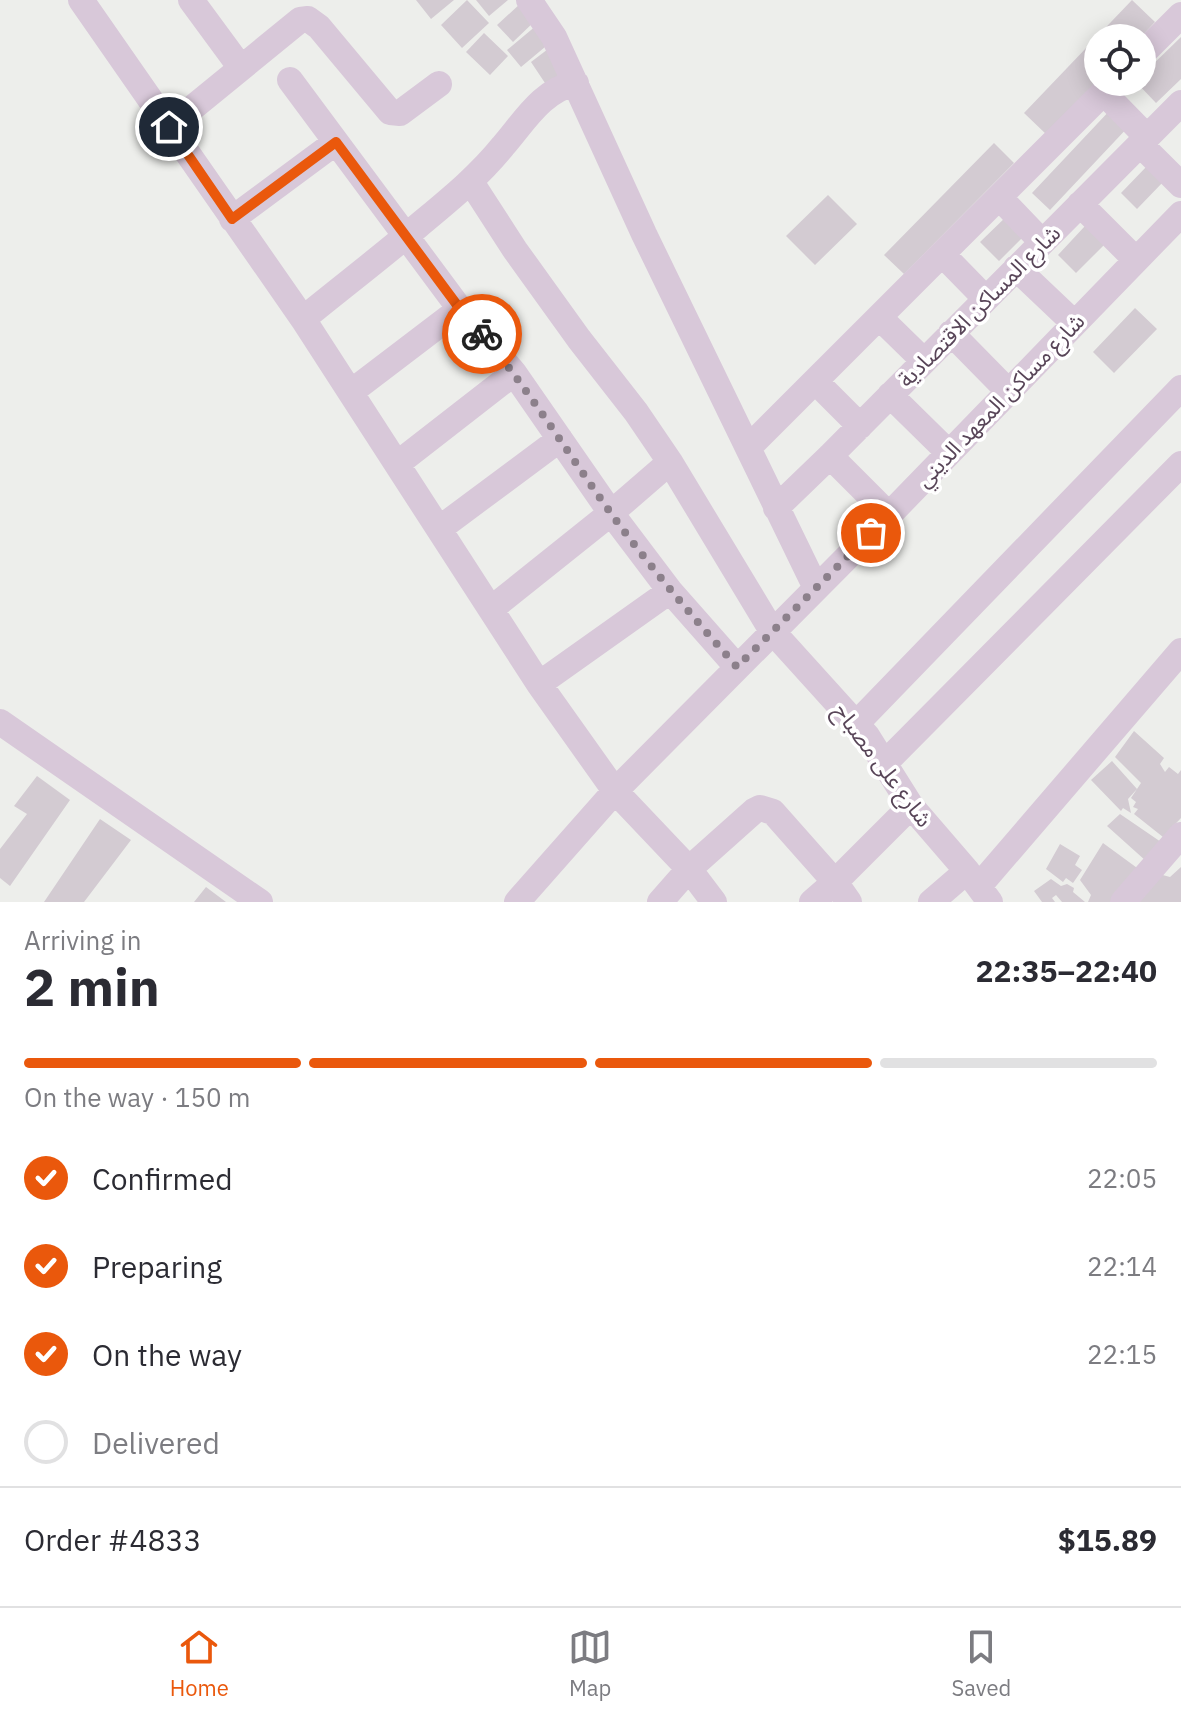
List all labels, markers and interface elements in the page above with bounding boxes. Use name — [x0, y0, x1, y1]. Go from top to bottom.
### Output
map controls — [1084, 24, 1156, 96]
button: locate — [1084, 24, 1156, 96]
pin — [135, 93, 203, 161]
icon: home — [147, 105, 191, 149]
street label: شارع المساكن الاقتصادية — [891, 218, 1068, 395]
courier — [442, 294, 522, 374]
street label: شارع مساكن المعهد الديني — [909, 306, 1093, 495]
icon: bike — [460, 312, 504, 356]
pin — [837, 499, 905, 567]
icon: bag — [849, 511, 893, 555]
street label: شارع على مصباح — [825, 697, 939, 834]
text: Arriving in — [24, 923, 141, 957]
text: 22:35–22:40 — [976, 951, 1157, 990]
text: 2 min — [24, 953, 160, 1020]
text: On the way · 150 m — [24, 1080, 250, 1114]
icon: check — [24, 1156, 68, 1200]
text: Confirmed — [92, 1159, 233, 1198]
text: 22:05 — [1087, 1161, 1157, 1195]
icon: check — [24, 1244, 68, 1288]
text: Preparing — [92, 1247, 222, 1286]
text: 22:14 — [1087, 1249, 1157, 1283]
icon: check — [24, 1332, 68, 1376]
text: On the way — [92, 1335, 242, 1374]
text: 22:15 — [1087, 1337, 1157, 1371]
text: Delivered — [92, 1423, 220, 1462]
text: Order #4833 — [24, 1520, 201, 1559]
text: $15.89 — [1058, 1520, 1157, 1559]
tab: Home — [170, 1625, 229, 1702]
tab: Map — [568, 1625, 612, 1702]
tab: Saved — [951, 1625, 1011, 1702]

